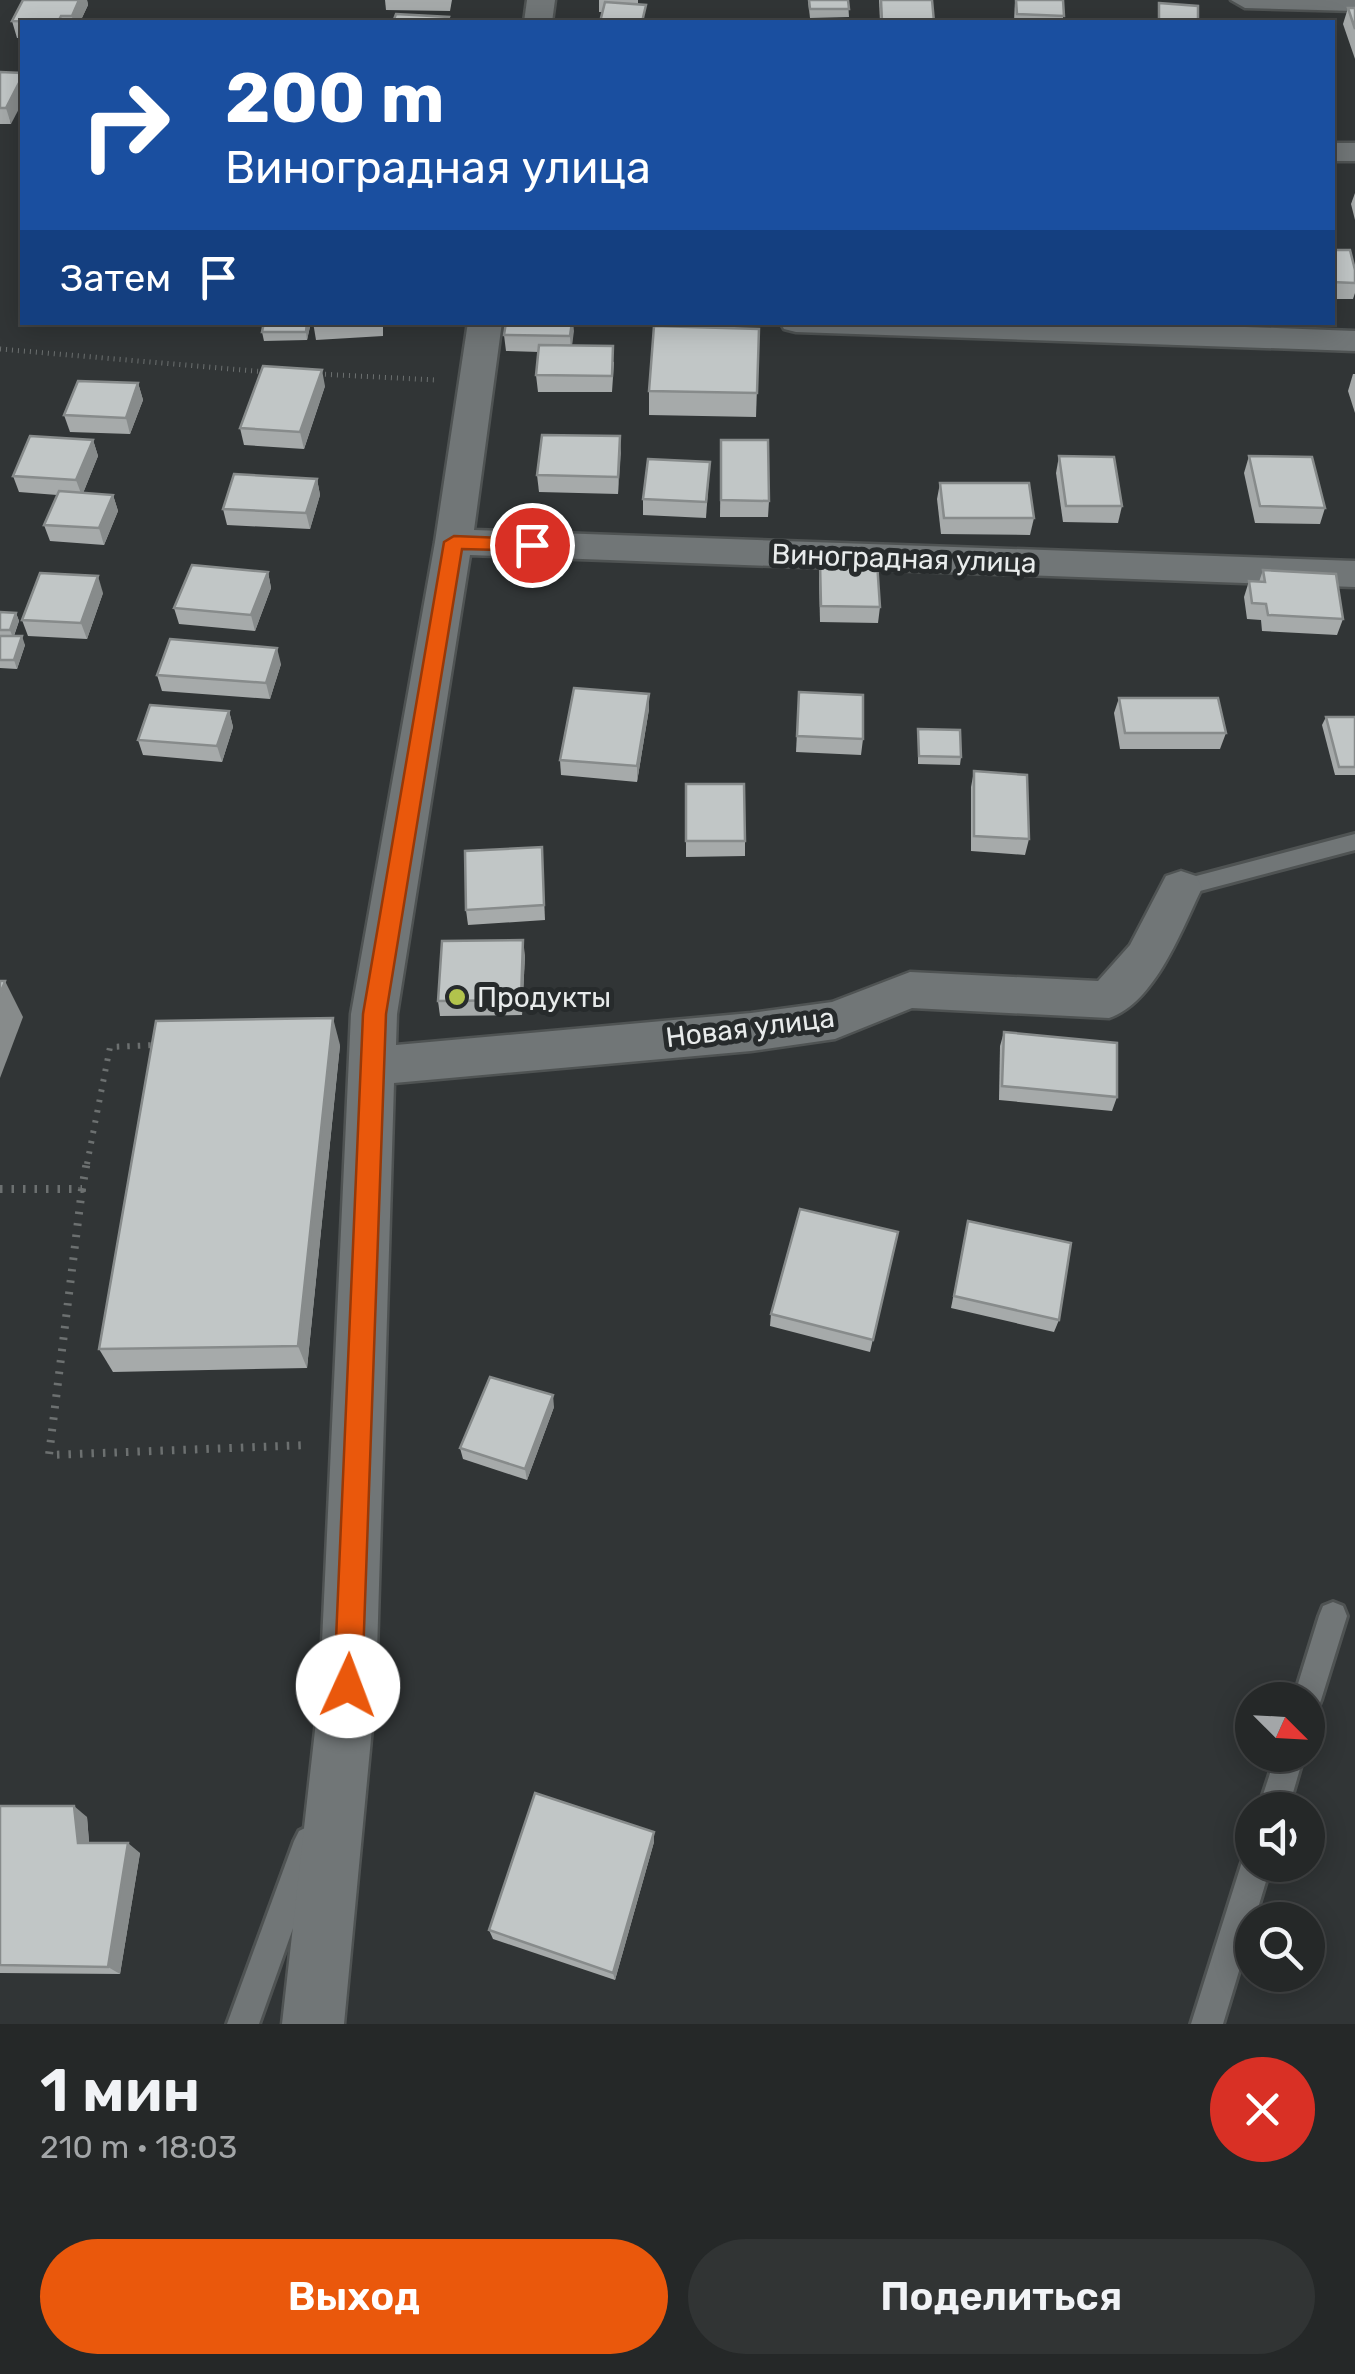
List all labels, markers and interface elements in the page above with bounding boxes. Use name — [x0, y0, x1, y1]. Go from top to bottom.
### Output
text: 200 m — [225, 57, 445, 140]
icon: right — [60, 60, 190, 190]
text: Виноградная улица — [225, 141, 651, 194]
icon: arrive — [191, 250, 246, 305]
text: Затем — [60, 255, 171, 301]
pin — [490, 503, 575, 588]
icon: arrive — [505, 518, 560, 573]
street label: Виноградная улица — [771, 537, 1037, 580]
place label: Продукты — [477, 981, 611, 1014]
marker: Продукты — [446, 986, 468, 1008]
street label: Новая улица — [664, 1001, 836, 1054]
position arrow — [296, 1634, 400, 1738]
north arrow — [1235, 1682, 1325, 1772]
map controls — [1235, 1682, 1325, 1992]
button: sound — [1235, 1792, 1325, 1882]
button: search — [1235, 1902, 1325, 1992]
text: 1 мин — [40, 2055, 200, 2126]
button: close — [1210, 2057, 1315, 2162]
text: 210 m · 18:03 — [40, 2128, 237, 2166]
button: Выход — [40, 2239, 668, 2354]
button: Поделиться — [688, 2239, 1315, 2354]

